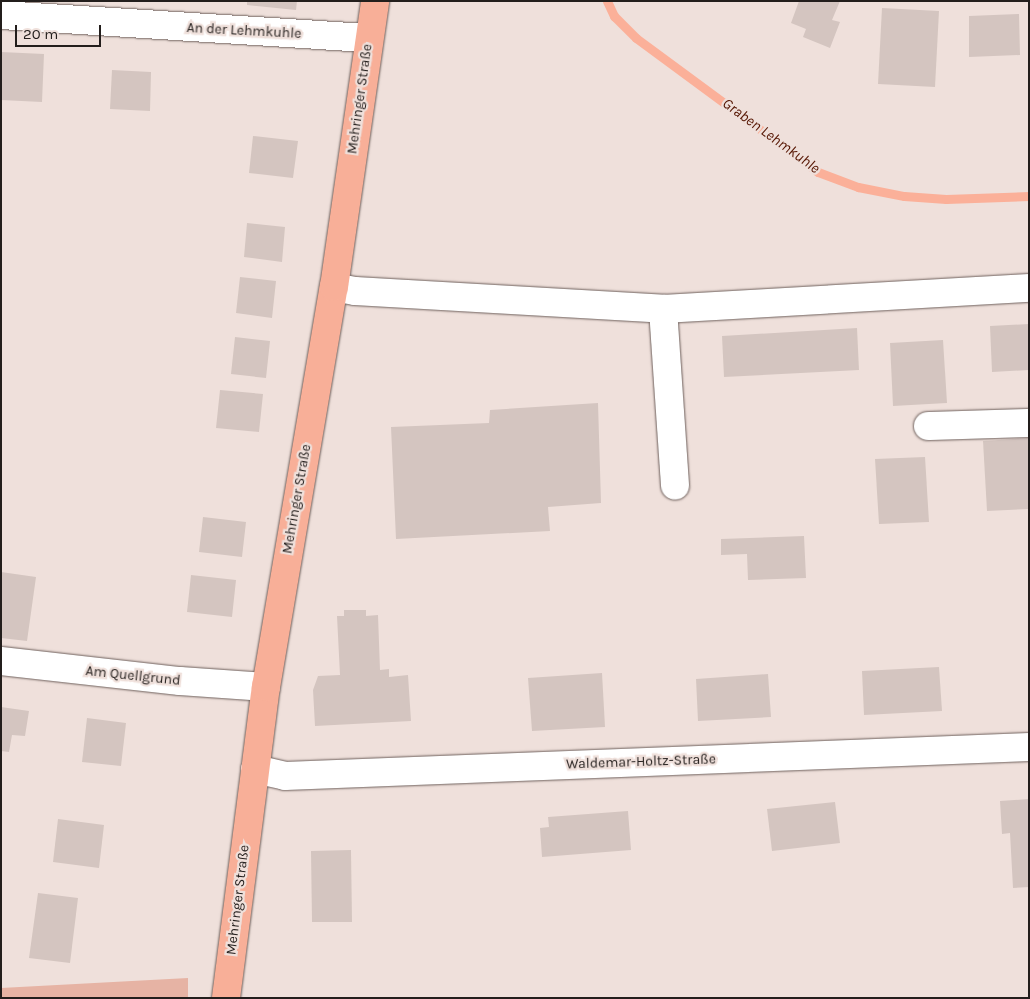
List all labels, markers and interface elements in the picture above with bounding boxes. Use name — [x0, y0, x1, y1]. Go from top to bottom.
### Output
scale bar — [18, 15, 104, 47]
street label: An der Lehmkuhle — [186, 20, 302, 42]
text: 20 m — [23, 25, 58, 43]
street label: Mehringer Straße — [344, 43, 376, 155]
water label: Graben Lehmkuhle — [719, 95, 823, 177]
street label: Mehringer Straße — [279, 443, 315, 555]
street label: Am Quellgrund — [85, 663, 181, 689]
street label: Waldemar-Holtz-Straße — [566, 751, 716, 773]
street label: Mehringer Straße — [223, 844, 253, 956]

